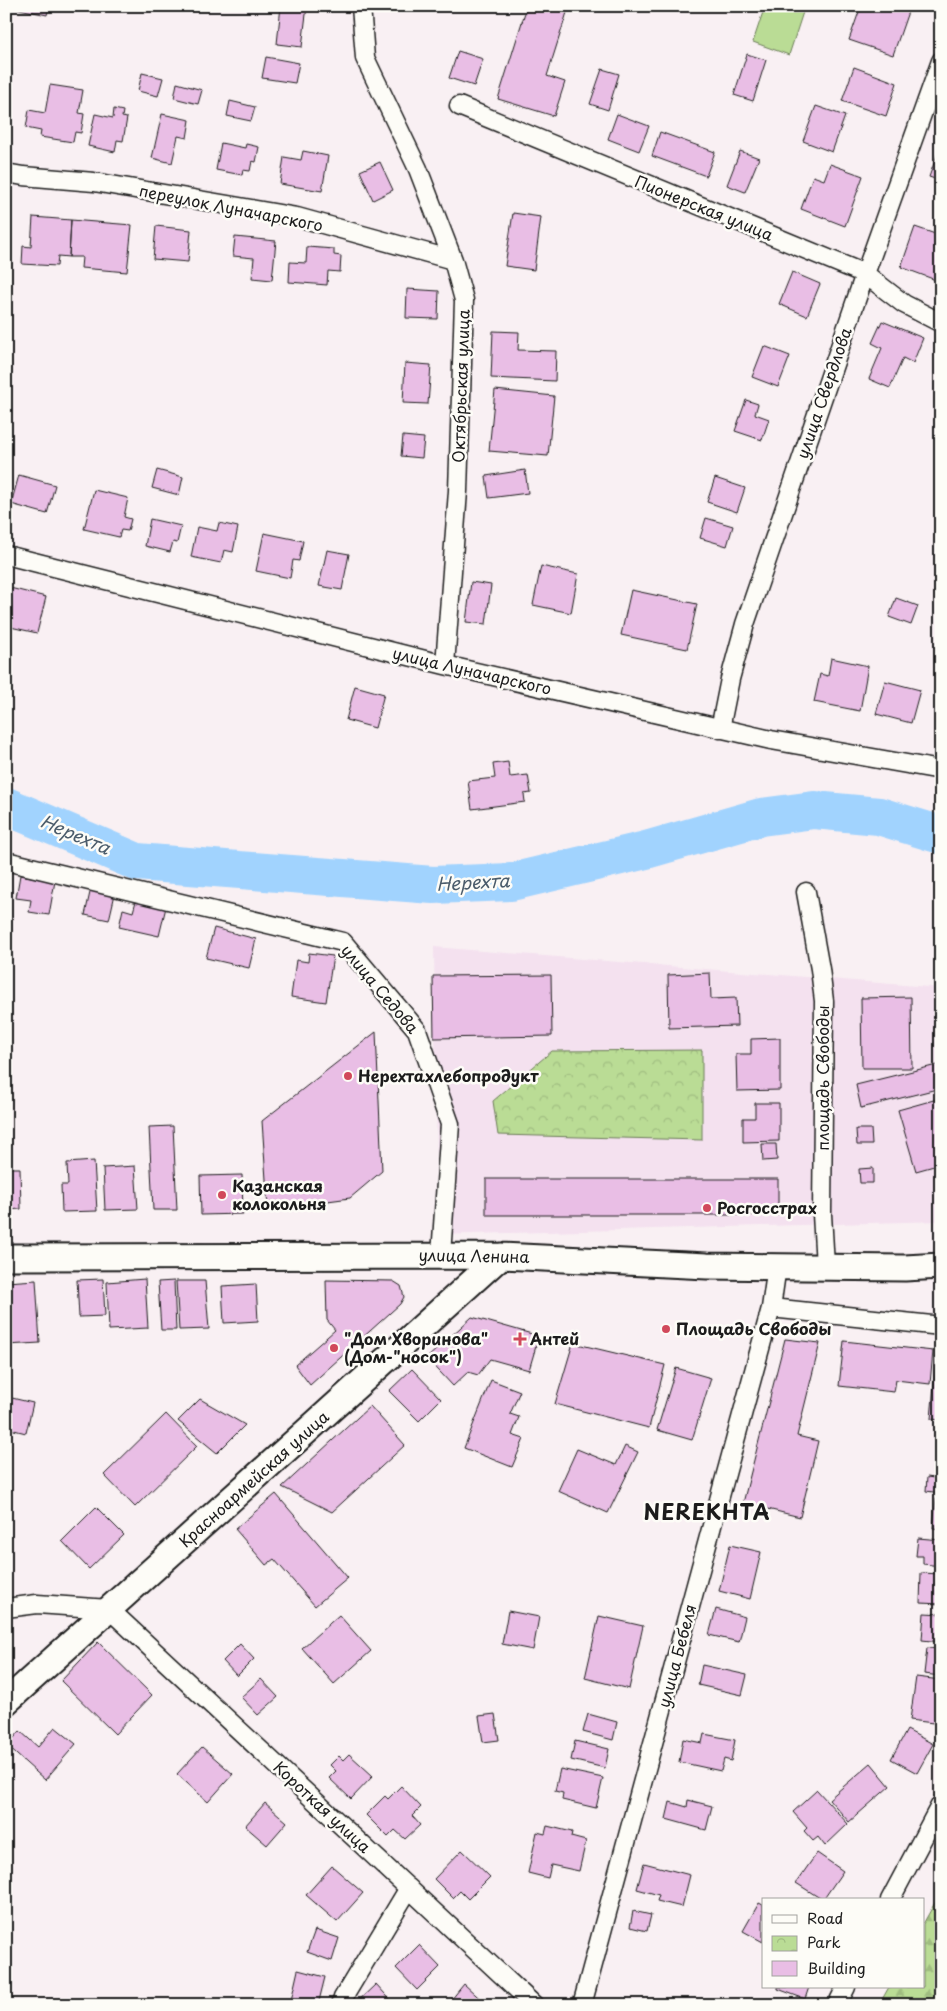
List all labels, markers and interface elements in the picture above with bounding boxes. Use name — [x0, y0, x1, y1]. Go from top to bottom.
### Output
street label: Пионерская улица — [632, 168, 777, 246]
street label: переулок Луначарского — [137, 177, 325, 237]
street label: Октябрьская улица — [445, 309, 475, 463]
street label: улица Свердлова — [789, 324, 857, 462]
street label: улица Луначарского — [390, 640, 554, 700]
water label: Нерехта — [37, 807, 115, 861]
water label: Нерехта — [436, 866, 511, 897]
street label: улица Седова — [336, 939, 425, 1038]
street label: площадь Свободы — [810, 1005, 834, 1151]
place label: Нерехтахлебопродукт — [358, 1063, 539, 1087]
marker: Нерехтахлебопродукт — [342, 1070, 354, 1082]
place label: Казанская колокольня — [232, 1173, 326, 1215]
marker: Казанская колокольня — [216, 1189, 228, 1201]
place label: Росгосстрах — [717, 1195, 817, 1219]
marker: Росгосстрах — [701, 1202, 713, 1214]
street label: улица Ленина — [418, 1242, 530, 1268]
place label: Площадь Свободы — [676, 1316, 831, 1340]
marker: Площадь Свободы — [660, 1323, 672, 1335]
place label: "Дом Хворинова" (Дом-"носок") — [344, 1326, 488, 1368]
place label: Антей — [529, 1326, 579, 1350]
marker: Антей — [514, 1333, 526, 1345]
marker: "Дом Хворинова" (Дом-"носок") — [328, 1342, 340, 1354]
street label: Красноармейская улица — [173, 1404, 334, 1552]
district label: NEREKHTA — [644, 1495, 770, 1527]
street label: улица Бебеля — [651, 1601, 701, 1710]
street label: Короткая улица — [269, 1755, 377, 1858]
legend — [762, 1898, 924, 1988]
text: Road — [807, 1906, 843, 1929]
text: Park — [807, 1930, 841, 1953]
text: Building — [807, 1956, 866, 1979]

